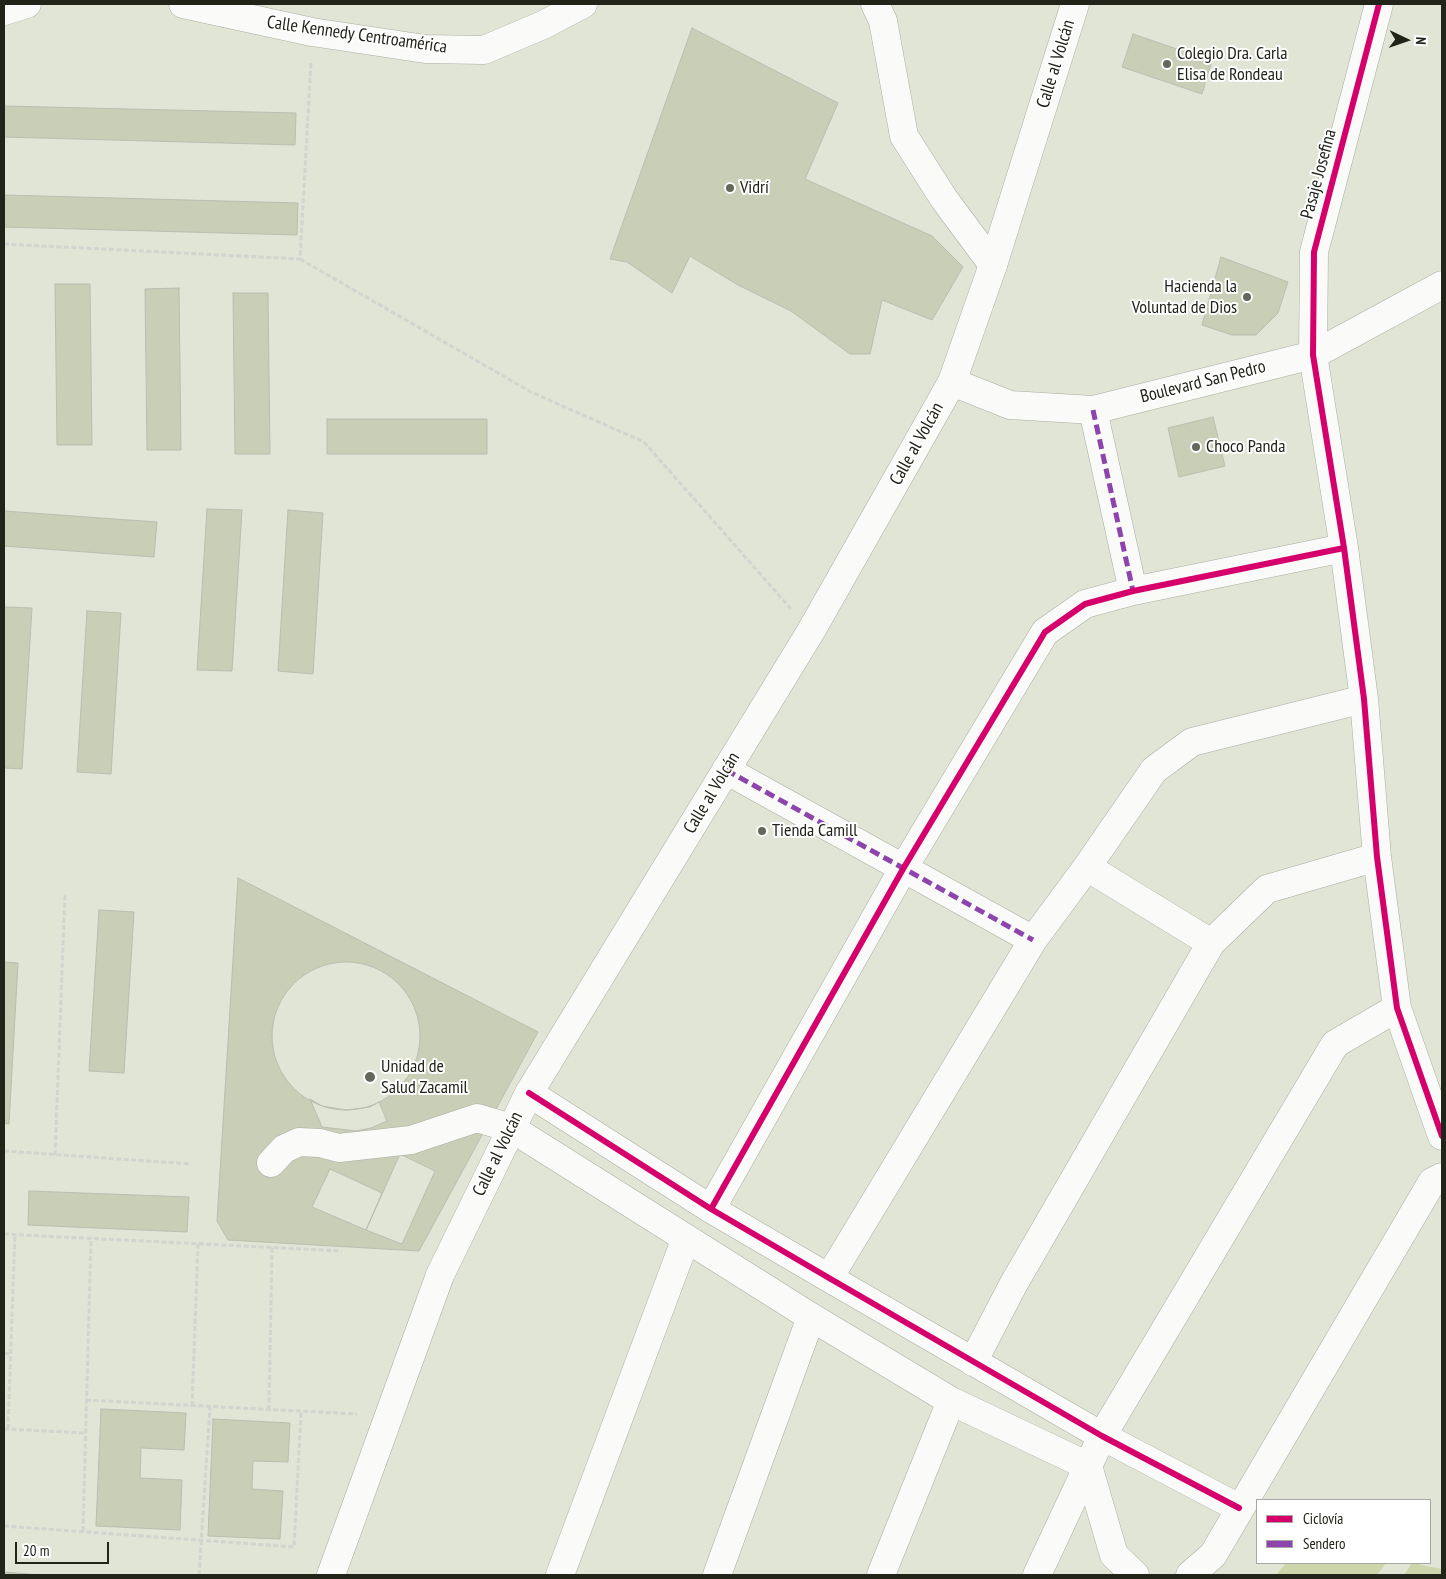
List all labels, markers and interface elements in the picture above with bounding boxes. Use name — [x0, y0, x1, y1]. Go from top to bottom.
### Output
street label: Calle Kennedy Centroamérica — [266, 12, 448, 58]
north arrow — [1381, 15, 1431, 65]
street label: Calle al Volcán — [1032, 17, 1080, 111]
text: N — [1412, 37, 1430, 45]
place label: Colegio Dra. Carla Elisa de Rondeau — [1177, 43, 1287, 86]
marker: Colegio Dra. Carla Elisa de Rondeau — [1161, 58, 1173, 70]
street label: Pasaje Josefina — [1297, 127, 1341, 221]
place label: Vidrí — [740, 177, 769, 199]
marker: Vidrí — [724, 182, 736, 194]
place label: Hacienda la Voluntad de Dios — [1132, 276, 1237, 318]
marker: Hacienda la Voluntad de Dios — [1241, 291, 1253, 303]
street label: Boulevard San Pedro — [1138, 356, 1268, 408]
street label: Calle al Volcán — [885, 399, 949, 489]
place label: Choco Panda — [1206, 436, 1285, 458]
marker: Choco Panda — [1190, 441, 1202, 453]
street label: Calle al Volcán — [679, 748, 745, 838]
place label: Tienda Camill — [772, 820, 857, 842]
marker: Tienda Camill — [756, 825, 768, 837]
place label: Unidad de Salud Zacamil — [381, 1056, 468, 1098]
marker: Unidad de Salud Zacamil — [363, 1070, 377, 1084]
street label: Calle al Volcán — [468, 1108, 528, 1200]
legend — [1256, 1499, 1431, 1564]
text: Ciclovía — [1303, 1509, 1343, 1528]
scale bar — [18, 1532, 111, 1564]
text: Sendero — [1303, 1534, 1345, 1553]
text: 20 m — [23, 1541, 49, 1560]

